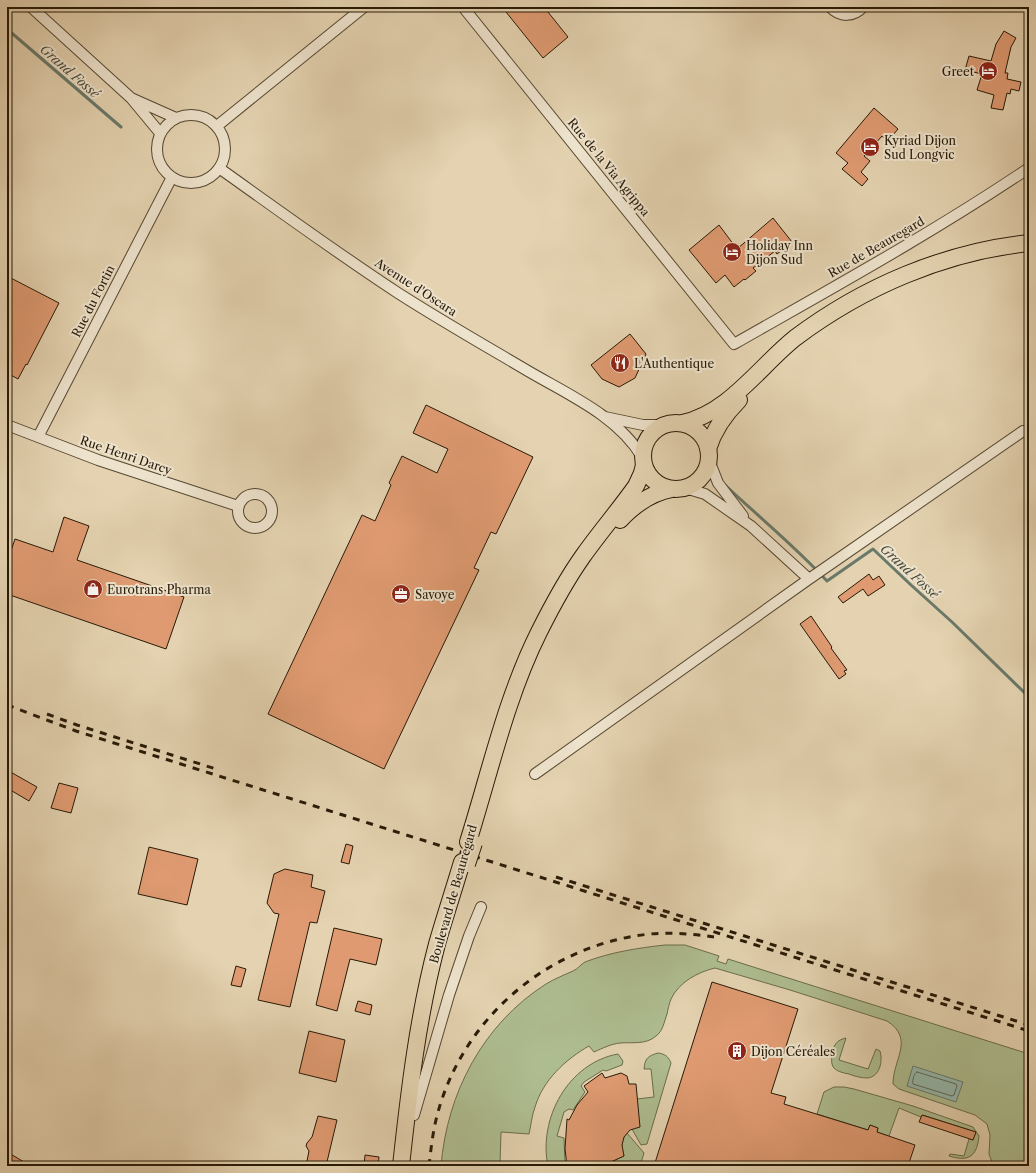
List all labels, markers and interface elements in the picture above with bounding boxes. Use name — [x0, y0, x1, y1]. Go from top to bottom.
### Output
water label: Grand Fossé — [37, 41, 104, 102]
hotel icon: Greet — [977, 60, 999, 82]
place label: Greet — [942, 64, 975, 79]
street label: Rue de la Via Agrippa — [565, 115, 654, 220]
place label: Kyriad Dijon Sud Longvic — [884, 133, 957, 162]
hotel icon: Kyriad Dijon Sud Longvic — [859, 136, 881, 158]
street label: Rue de Beauregard — [825, 213, 927, 281]
place label: Holiday Inn Dijon Sud — [746, 238, 813, 267]
hotel icon: Holiday Inn Dijon Sud — [721, 241, 743, 263]
street label: Avenue d'Oscara — [371, 254, 460, 320]
street label: Rue du Fortin — [68, 262, 118, 340]
restaurant icon: L'Authentique — [609, 352, 631, 374]
place label: L'Authentique — [634, 356, 714, 371]
street label: Rue Henri Darcy — [78, 432, 174, 478]
water label: Grand Fossé — [877, 540, 944, 603]
shop icon: Eurotrans Pharma — [82, 578, 104, 600]
place label: Eurotrans Pharma — [107, 582, 211, 597]
office icon: Savoye — [390, 583, 412, 605]
place label: Savoye — [415, 587, 455, 602]
street label: Boulevard de Beauregard — [426, 822, 480, 965]
building icon: Dijon Céréales — [726, 1040, 748, 1062]
place label: Dijon Céréales — [751, 1044, 835, 1059]

